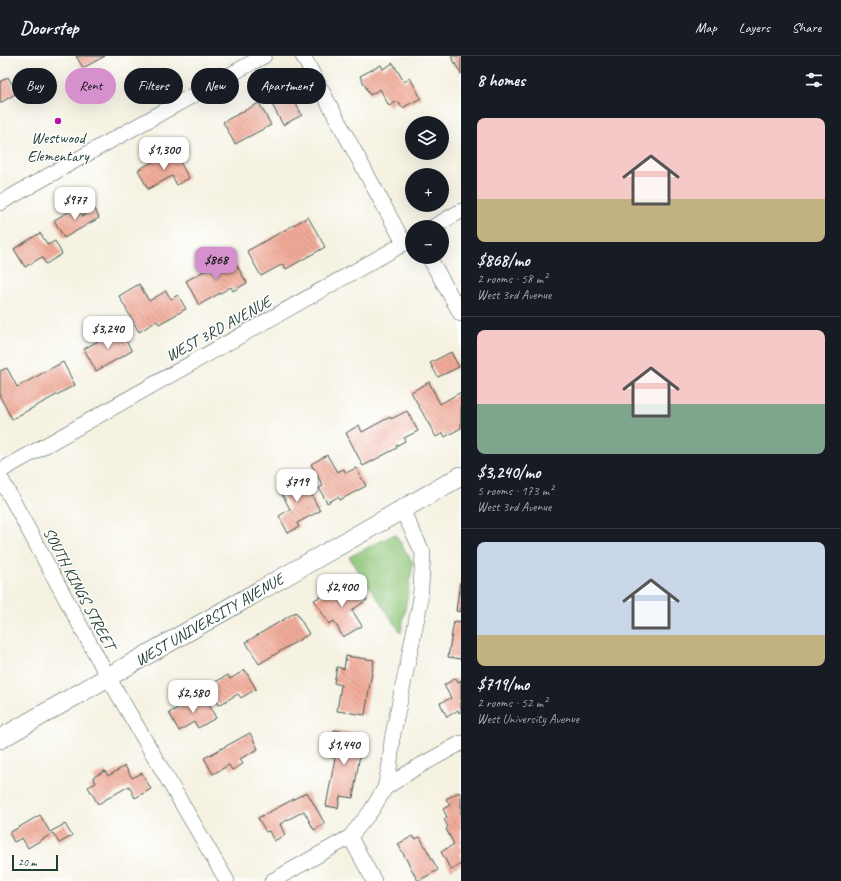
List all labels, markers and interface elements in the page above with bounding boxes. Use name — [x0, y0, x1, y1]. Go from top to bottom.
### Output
text: Doorstep — [20, 16, 78, 40]
text: Map — [695, 19, 717, 36]
text: Layers — [739, 19, 770, 36]
text: Share — [792, 19, 821, 36]
chip: Buy — [12, 68, 57, 104]
chip: Rent — [65, 68, 116, 104]
chip: Filters — [124, 68, 183, 104]
chip: New — [191, 68, 239, 104]
chip: Apartment — [247, 68, 326, 104]
icon: filters — [803, 69, 825, 91]
text: 8 homes — [477, 70, 525, 91]
marker: Westwood Elementary — [53, 116, 63, 126]
map controls — [405, 116, 449, 264]
button: layers — [405, 116, 449, 160]
place label: Westwood Elementary — [27, 128, 90, 166]
pin: $1,300 — [131, 137, 197, 171]
text: $1,300 — [148, 142, 180, 158]
icon: home — [615, 144, 687, 216]
button: + — [405, 168, 449, 212]
pin: $977 — [51, 187, 99, 221]
text: $977 — [63, 192, 87, 208]
button: − — [405, 220, 449, 264]
pin: $868 — [192, 247, 240, 281]
text: $868/mo — [477, 250, 530, 271]
text: $868 — [204, 252, 228, 268]
text: 2 rooms · 58 m² — [477, 271, 547, 287]
text: West 3rd Avenue — [477, 287, 551, 303]
street label: WEST 3RD AVENUE — [162, 291, 277, 366]
pin: $3,240 — [75, 316, 141, 350]
text: $3,240 — [92, 321, 124, 337]
icon: home — [615, 356, 687, 428]
text: $3,240/mo — [477, 462, 540, 483]
pin: $719 — [273, 469, 321, 503]
text: $719 — [285, 474, 309, 490]
text: 5 rooms · 173 m² — [477, 483, 553, 499]
text: West 3rd Avenue — [477, 499, 551, 515]
street label: SOUTH KINGS STREET — [39, 524, 121, 656]
street label: WEST UNIVERSITY AVENUE — [132, 568, 289, 671]
icon: home — [615, 568, 687, 640]
pin: $2,400 — [309, 574, 375, 608]
text: $2,400 — [326, 579, 358, 595]
text: $719/mo — [477, 674, 529, 695]
pin: $2,580 — [160, 680, 226, 714]
text: $2,580 — [177, 685, 209, 701]
text: 2 rooms · 52 m² — [477, 695, 547, 711]
text: West University Avenue — [477, 711, 579, 727]
pin: $1,440 — [311, 732, 377, 766]
text: $1,440 — [328, 737, 360, 753]
scale bar — [12, 853, 58, 872]
text: 20 m — [18, 855, 37, 869]

